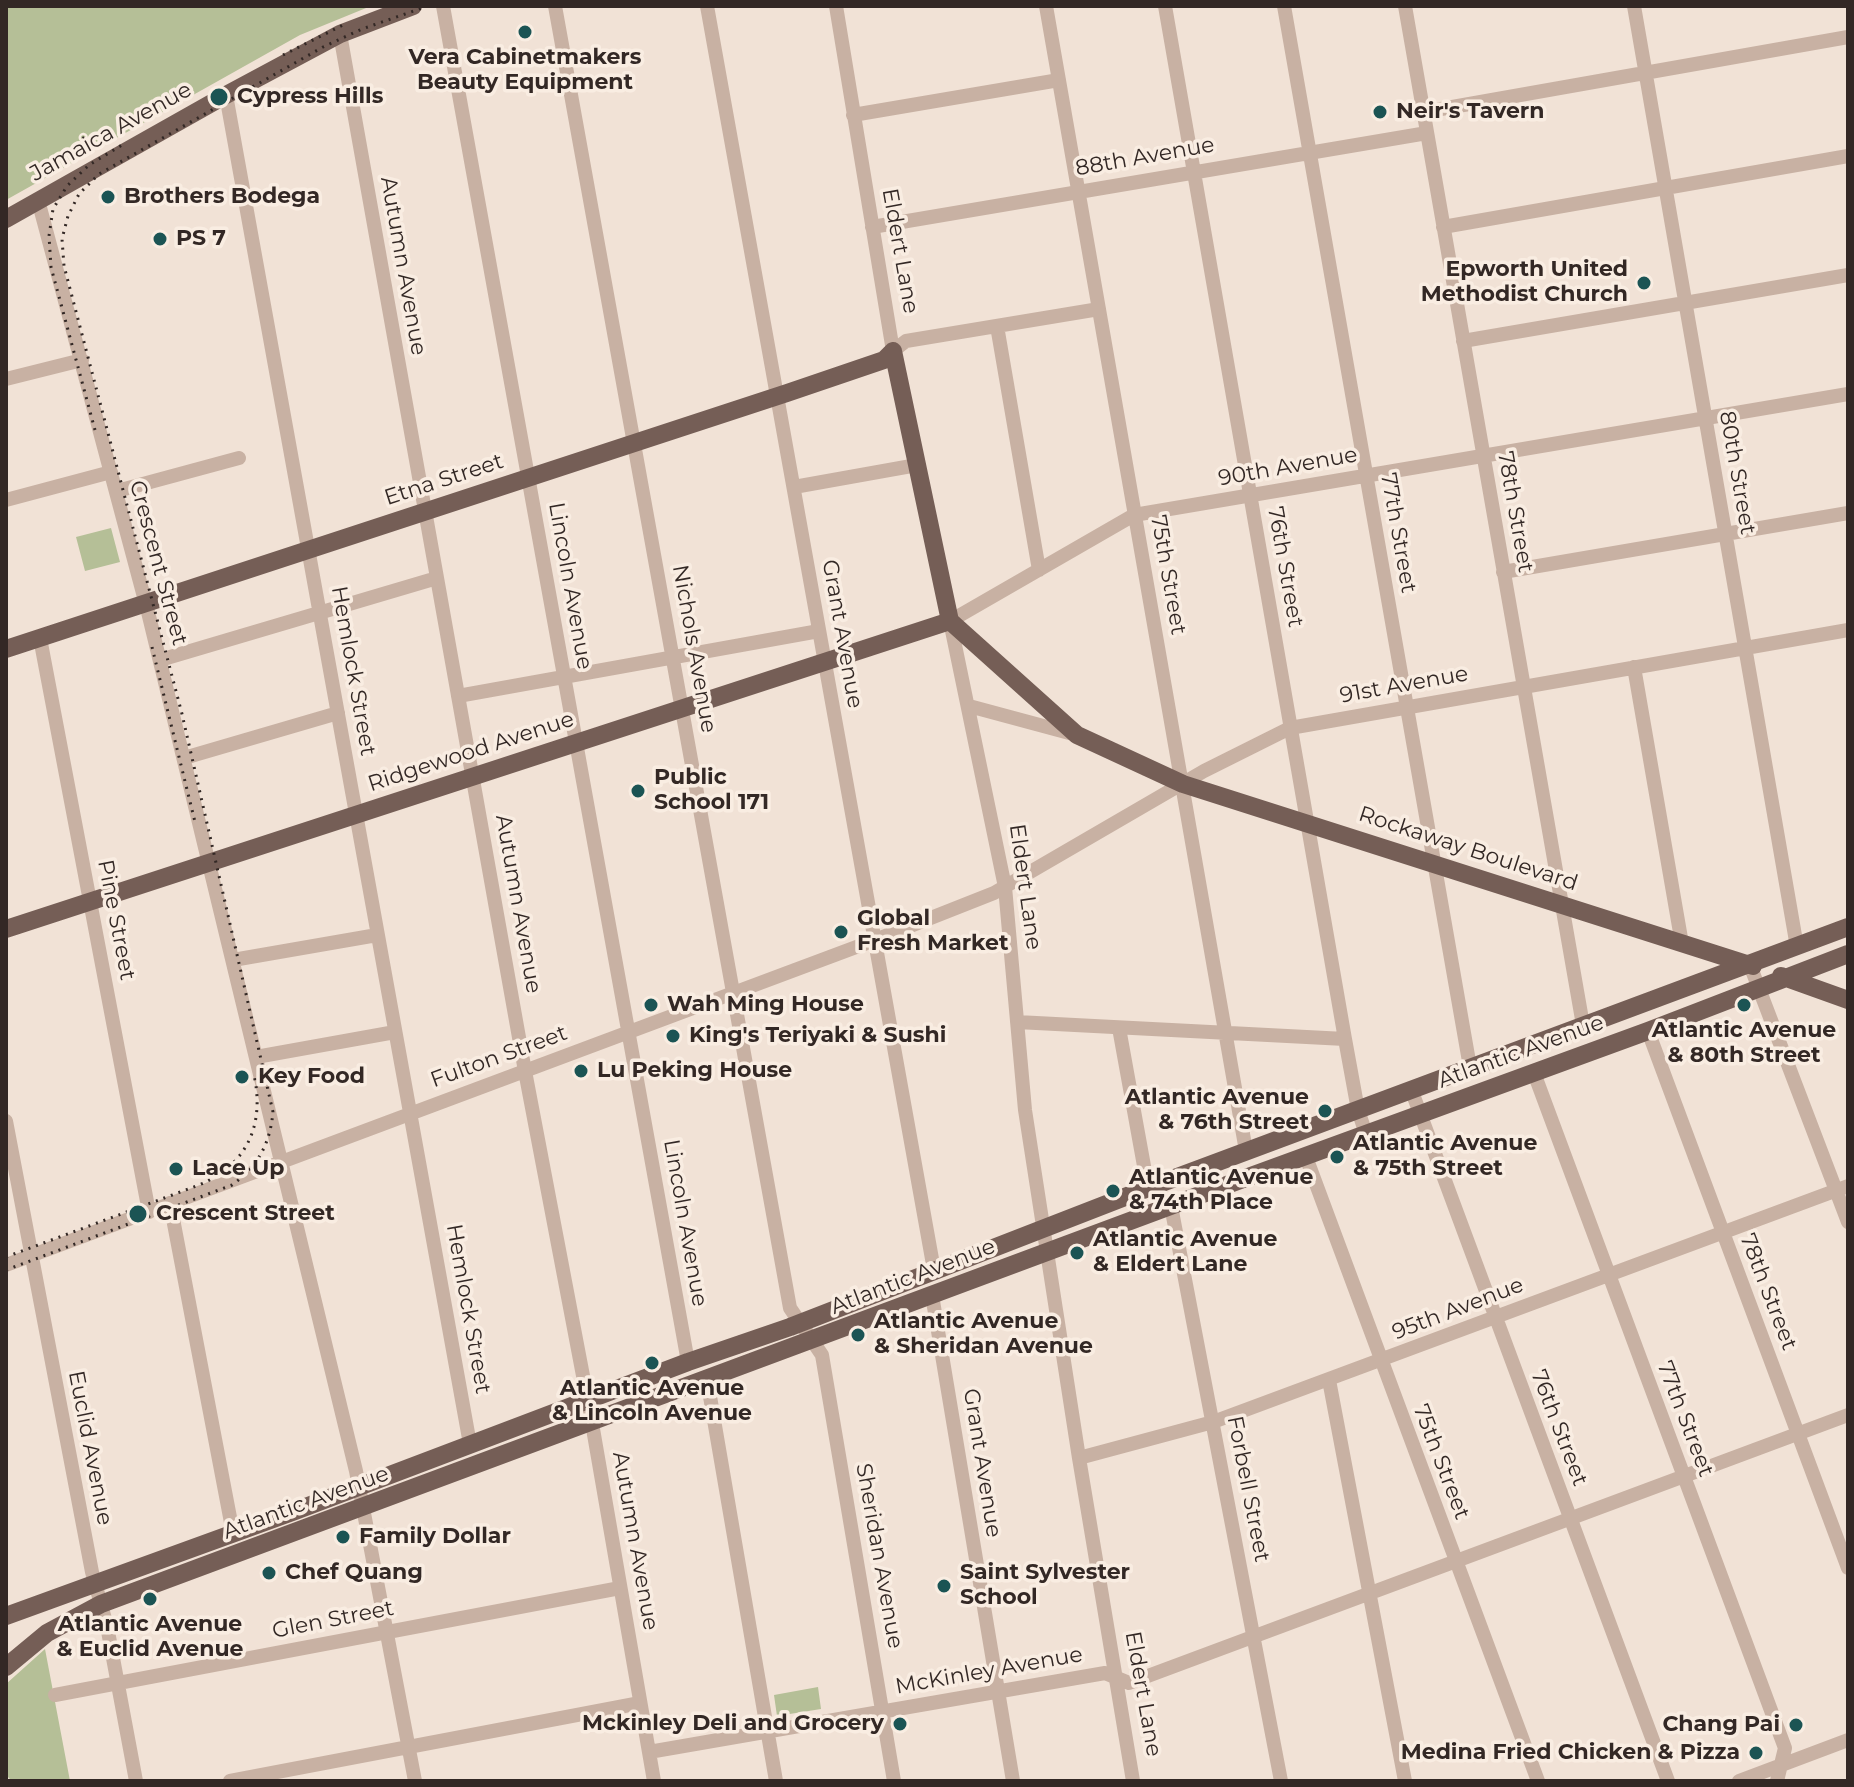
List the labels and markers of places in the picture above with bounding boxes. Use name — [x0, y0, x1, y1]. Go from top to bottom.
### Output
marker: Vera Cabinetmakers Beauty Equipment — [516, 23, 534, 41]
place label: Vera Cabinetmakers Beauty Equipment — [408, 45, 642, 96]
place label: Cypress Hills — [237, 84, 383, 110]
marker: Cypress Hills — [208, 86, 230, 108]
place label: Neir's Tavern — [1396, 99, 1544, 125]
marker: Neir's Tavern — [1371, 103, 1389, 121]
place label: Brothers Bodega — [124, 184, 320, 210]
marker: Brothers Bodega — [99, 188, 117, 206]
place label: PS 7 — [176, 226, 226, 252]
marker: PS 7 — [151, 230, 169, 248]
place label: Epworth United Methodist Church — [1421, 257, 1628, 308]
marker: Epworth United Methodist Church — [1635, 274, 1653, 292]
place label: Public School 171 — [654, 765, 769, 816]
marker: Public School 171 — [629, 782, 647, 800]
place label: Global Fresh Market — [857, 906, 1008, 958]
marker: Global Fresh Market — [832, 923, 850, 941]
place label: Wah Ming House — [667, 992, 864, 1018]
marker: Wah Ming House — [642, 996, 660, 1014]
marker: Atlantic Avenue & 80th Street — [1735, 996, 1753, 1014]
place label: Atlantic Avenue & 80th Street — [1652, 1018, 1836, 1070]
place label: King's Teriyaki & Sushi — [689, 1023, 946, 1049]
marker: King's Teriyaki & Sushi — [664, 1027, 682, 1045]
place label: Lu Peking House — [597, 1058, 792, 1084]
marker: Lu Peking House — [572, 1062, 590, 1080]
place label: Key Food — [258, 1064, 365, 1090]
marker: Key Food — [233, 1068, 251, 1086]
place label: Atlantic Avenue & 76th Street — [1125, 1085, 1309, 1136]
marker: Atlantic Avenue & 76th Street — [1316, 1102, 1334, 1120]
place label: Atlantic Avenue & 75th Street — [1353, 1131, 1537, 1182]
marker: Atlantic Avenue & 75th Street — [1328, 1148, 1346, 1166]
place label: Lace Up — [192, 1156, 285, 1182]
marker: Lace Up — [167, 1160, 185, 1178]
place label: Atlantic Avenue & 74th Place — [1129, 1165, 1313, 1216]
marker: Atlantic Avenue & 74th Place — [1104, 1182, 1122, 1200]
place label: Crescent Street — [156, 1201, 335, 1227]
marker: Crescent Street — [127, 1203, 149, 1225]
place label: Atlantic Avenue & Eldert Lane — [1093, 1227, 1277, 1278]
marker: Atlantic Avenue & Eldert Lane — [1068, 1244, 1086, 1262]
place label: Atlantic Avenue & Sheridan Avenue — [874, 1309, 1093, 1360]
marker: Atlantic Avenue & Sheridan Avenue — [849, 1326, 867, 1344]
marker: Atlantic Avenue & Lincoln Avenue — [643, 1354, 661, 1372]
place label: Atlantic Avenue & Lincoln Avenue — [552, 1376, 752, 1428]
place label: Family Dollar — [359, 1524, 511, 1550]
marker: Family Dollar — [334, 1528, 352, 1546]
place label: Chef Quang — [285, 1560, 423, 1586]
place label: Saint Sylvester School — [960, 1560, 1130, 1612]
marker: Chef Quang — [260, 1564, 278, 1582]
marker: Saint Sylvester School — [935, 1577, 953, 1595]
marker: Atlantic Avenue & Euclid Avenue — [141, 1590, 159, 1608]
place label: Atlantic Avenue & Euclid Avenue — [57, 1612, 243, 1664]
place label: Mckinley Deli and Grocery — [582, 1711, 884, 1737]
place label: Chang Pai — [1662, 1712, 1780, 1738]
marker: Mckinley Deli and Grocery — [891, 1715, 909, 1733]
marker: Chang Pai — [1787, 1716, 1805, 1734]
place label: Medina Fried Chicken & Pizza — [1401, 1740, 1740, 1766]
marker: Medina Fried Chicken & Pizza — [1747, 1744, 1765, 1762]

